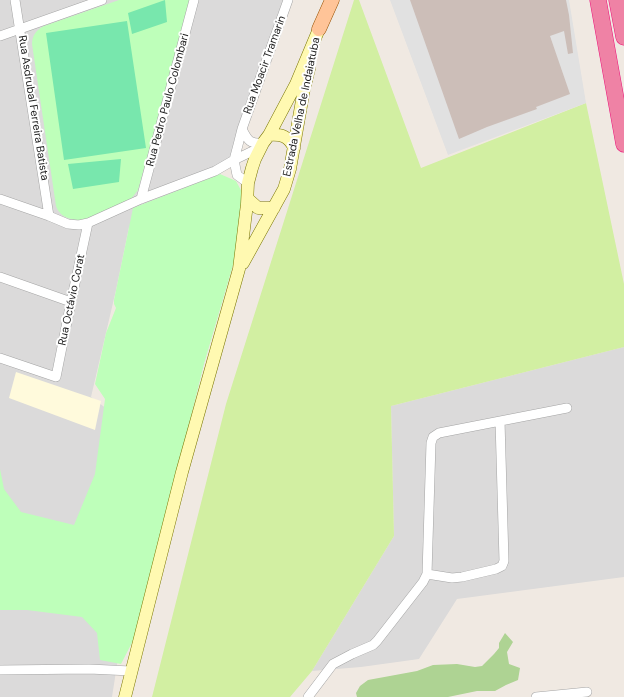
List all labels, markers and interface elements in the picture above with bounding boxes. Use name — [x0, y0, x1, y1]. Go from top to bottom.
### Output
street label: Rua Moacir Tramarin — [241, 14, 289, 116]
street label: Rua Pedro Paulo Colombari — [144, 32, 192, 168]
street label: Rua Asdrubal Ferreira Batista — [15, 34, 51, 182]
street label: Estrada Velha de Indaiatuba — [281, 36, 323, 178]
street label: Rua Octávio Corat — [56, 253, 88, 347]

